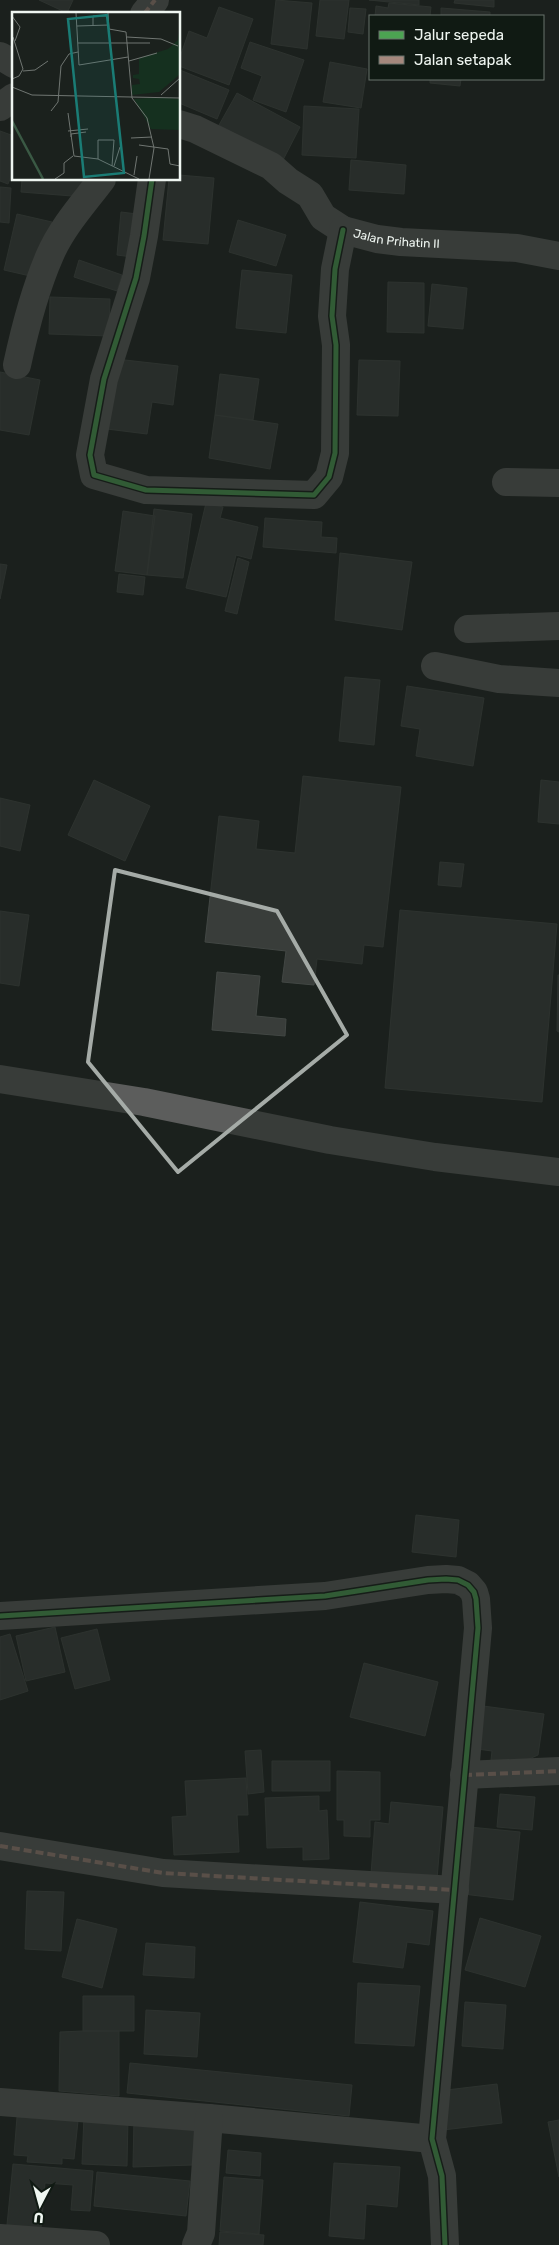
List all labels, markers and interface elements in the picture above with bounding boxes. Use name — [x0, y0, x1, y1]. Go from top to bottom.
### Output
inset map — [12, 12, 180, 180]
legend — [369, 15, 544, 80]
text: Jalur sepeda — [414, 26, 504, 44]
text: Jalan setapak — [414, 51, 512, 69]
street label: Jalan Prihatin II — [352, 226, 440, 251]
north arrow — [15, 2180, 65, 2230]
text: U — [33, 2208, 45, 2226]

